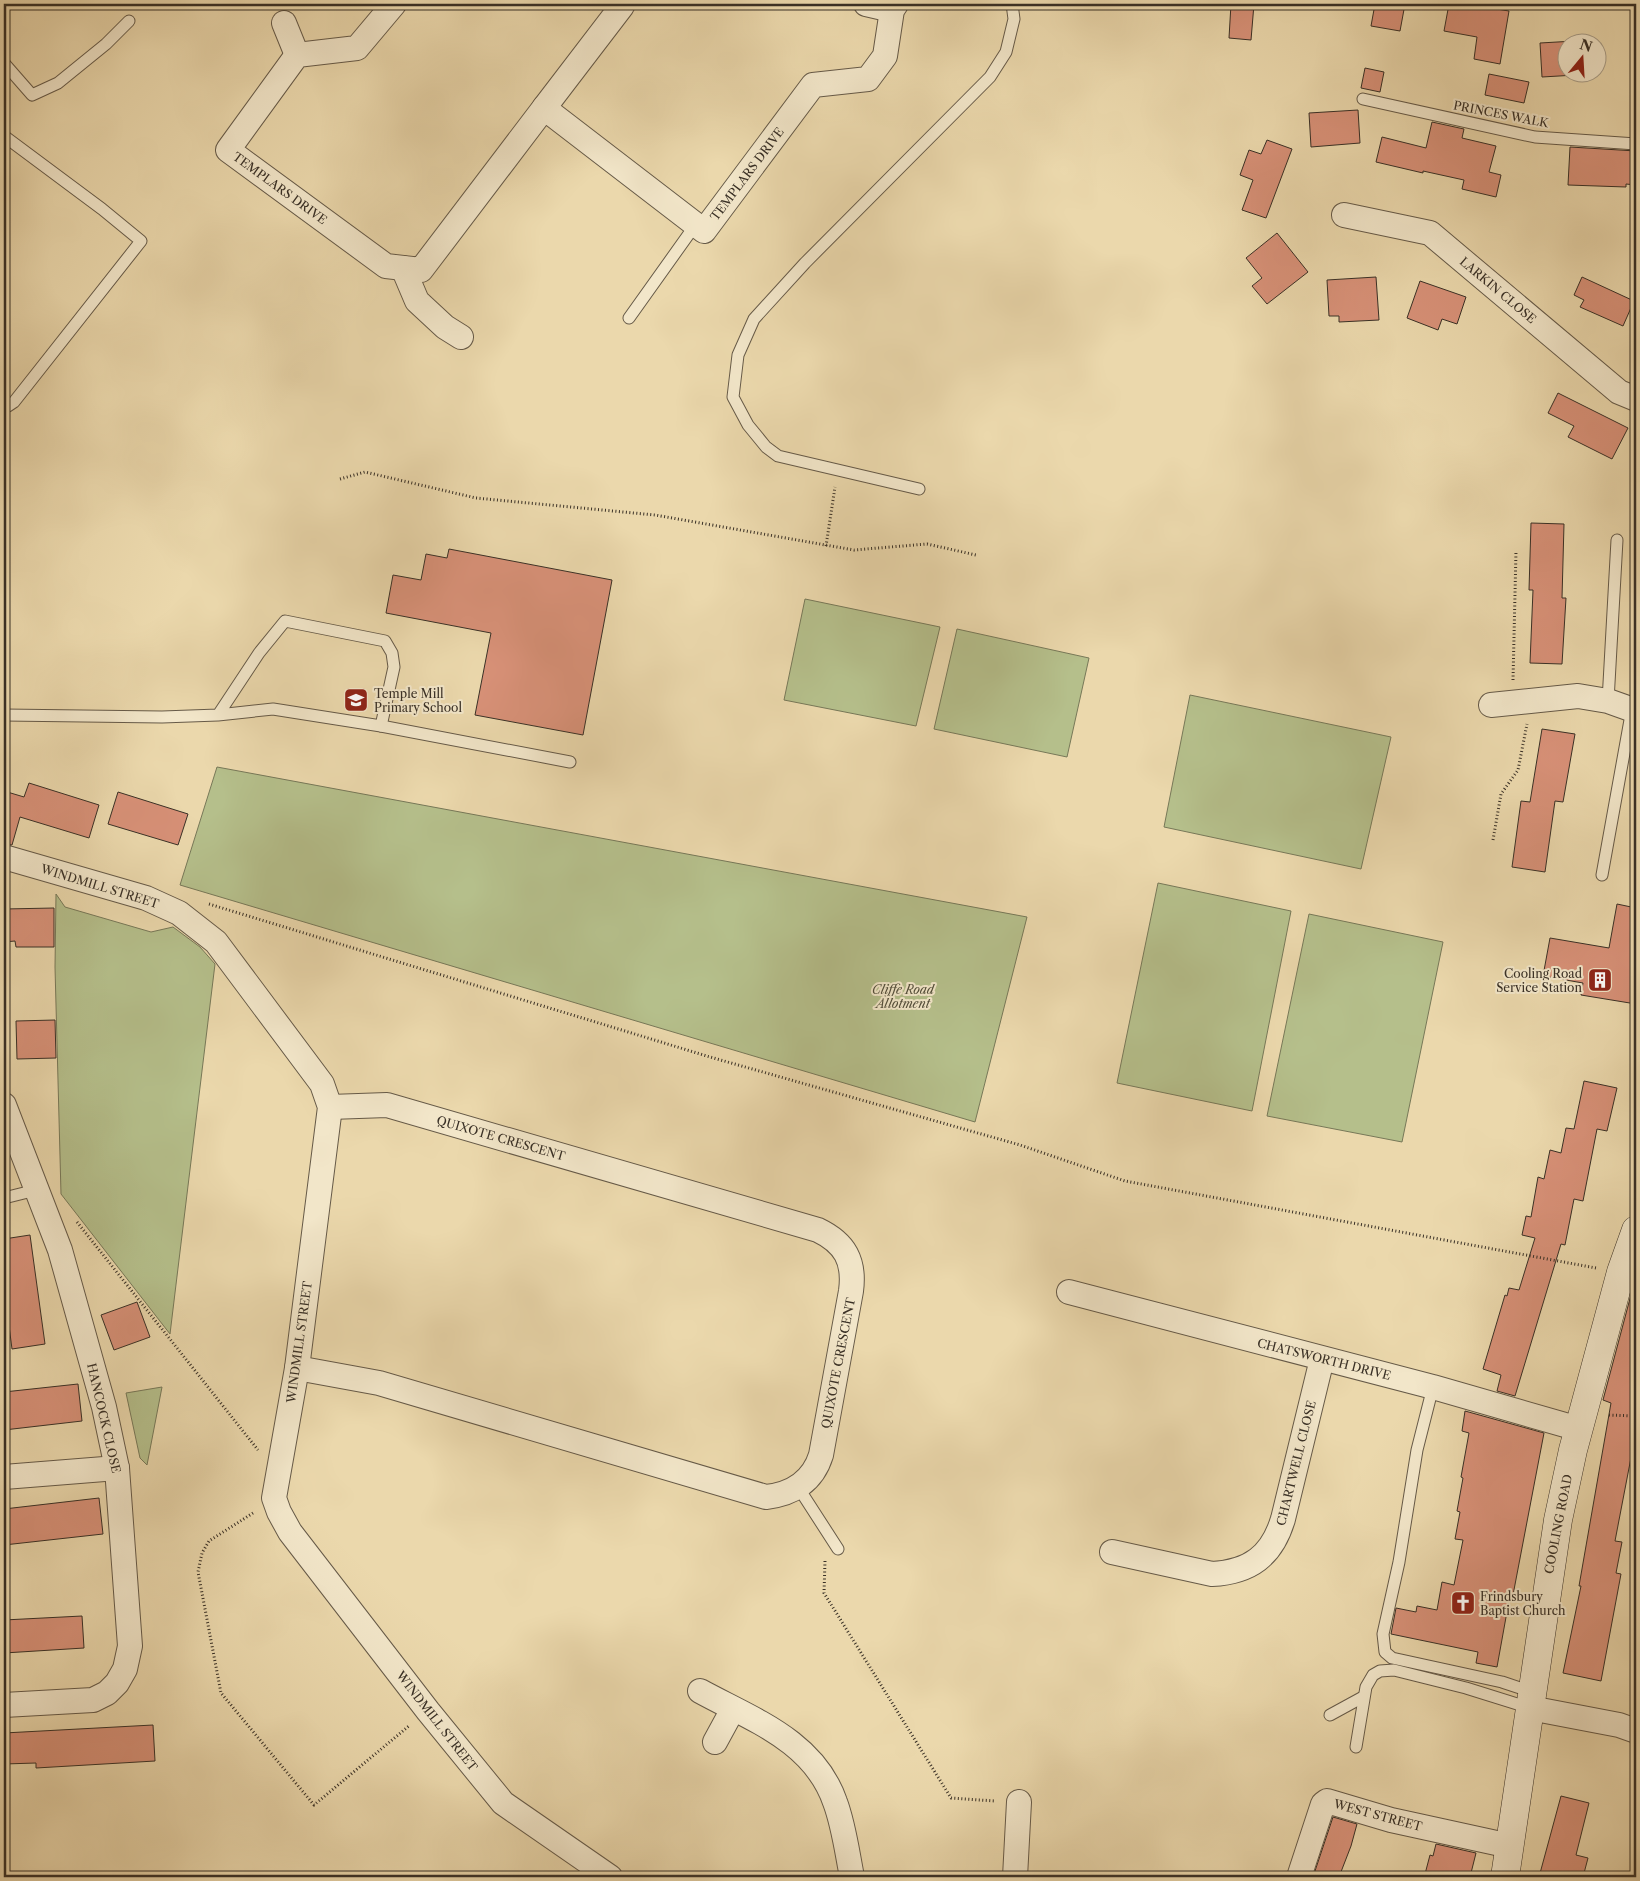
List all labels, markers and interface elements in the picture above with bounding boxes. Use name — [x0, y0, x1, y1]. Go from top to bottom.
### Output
north arrow — [1558, 32, 1608, 82]
text: N — [1577, 35, 1595, 56]
street label: PRINCES WALK — [1452, 97, 1551, 131]
street label: TEMPLARS DRIVE — [707, 124, 787, 224]
street label: TEMPLARS DRIVE — [230, 149, 330, 227]
street label: LARKIN CLOSE — [1457, 254, 1539, 326]
place label: Temple Mill Primary School — [374, 686, 462, 715]
school or university icon: Temple Mill Primary School — [343, 687, 369, 713]
street label: WINDMILL STREET — [38, 861, 161, 911]
place label: Cooling Road Service Station — [1496, 966, 1583, 995]
building icon: Cooling Road Service Station — [1587, 967, 1613, 993]
park label: Cliffe Road Allotment — [872, 982, 936, 1011]
street label: QUIXOTE CRESCENT — [435, 1112, 567, 1164]
street label: WINDMILL STREET — [283, 1280, 315, 1405]
street label: QUIXOTE CRESCENT — [818, 1296, 858, 1430]
street label: CHATSWORTH DRIVE — [1256, 1335, 1392, 1383]
street label: HANCOCK CLOSE — [84, 1362, 124, 1474]
street label: CHARTWELL CLOSE — [1273, 1399, 1319, 1527]
street label: COOLING ROAD — [1541, 1473, 1575, 1575]
place label: Frindsbury Baptist Church — [1480, 1589, 1566, 1618]
church icon: Frindsbury Baptist Church — [1450, 1590, 1476, 1616]
street label: WINDMILL STREET — [393, 1667, 481, 1774]
street label: WEST STREET — [1331, 1796, 1424, 1834]

